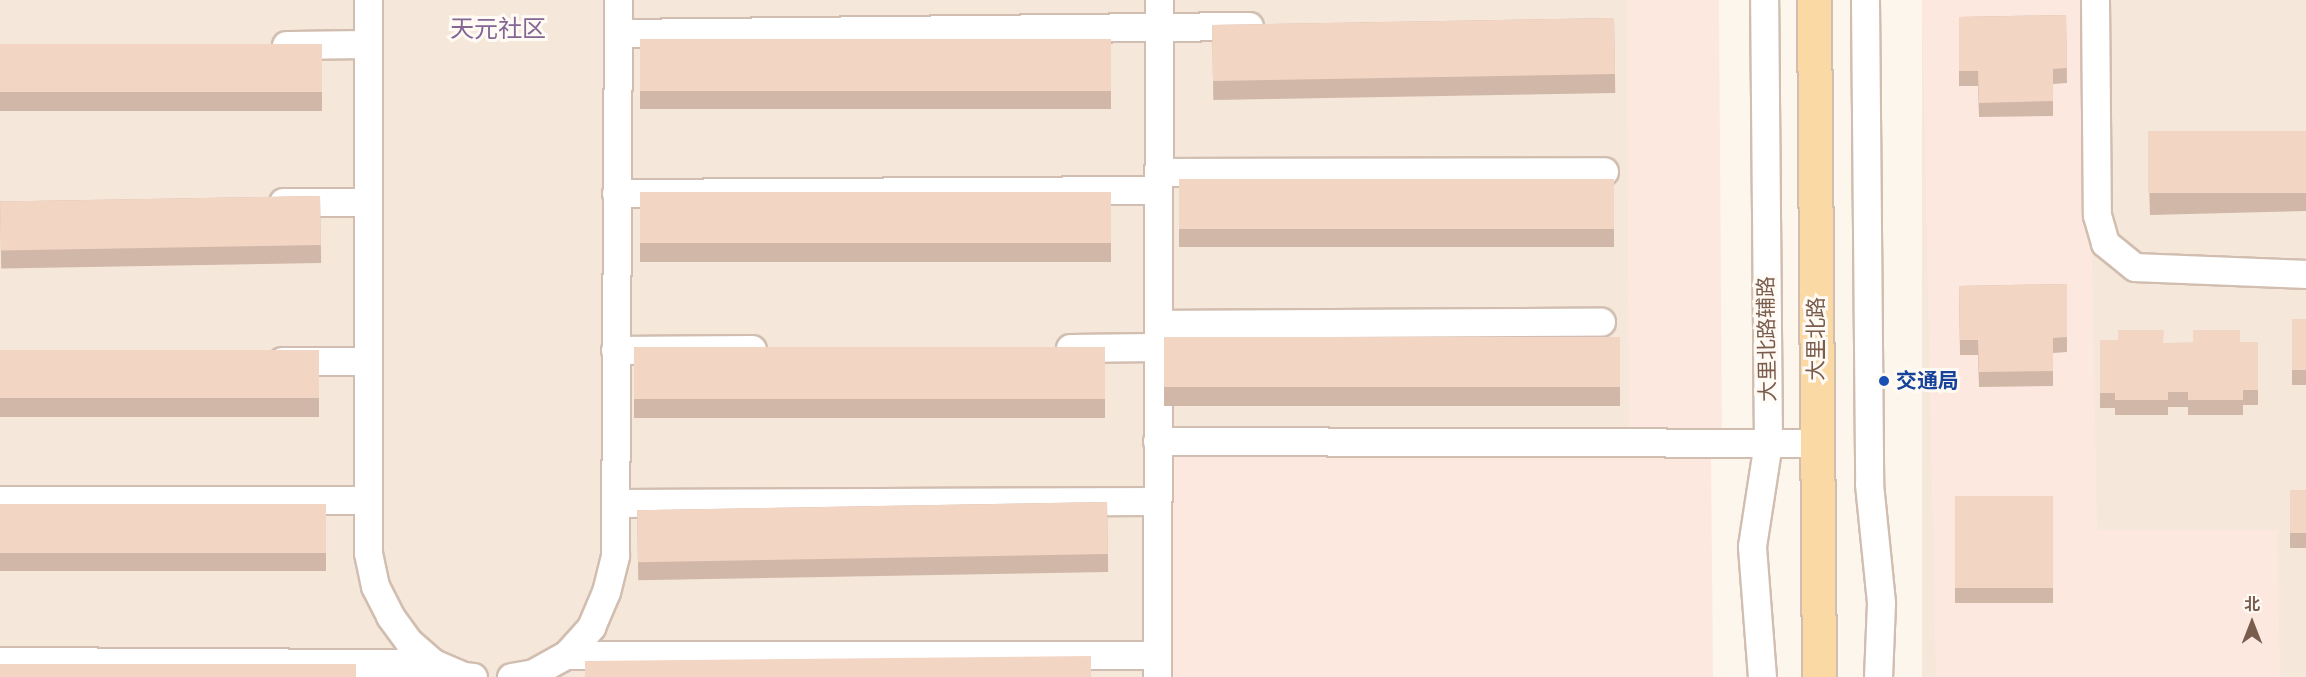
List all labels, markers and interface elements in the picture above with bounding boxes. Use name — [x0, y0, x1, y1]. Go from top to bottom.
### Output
district label: 天元社区 — [450, 15, 546, 43]
street label: 大里北路辅路 — [1753, 276, 1781, 402]
street label: 大里北路 — [1803, 297, 1829, 381]
place label: 交通局 — [1896, 368, 1959, 394]
marker: 交通局 — [1877, 374, 1891, 388]
north arrow — [2222, 593, 2282, 653]
text: 北 — [2244, 596, 2260, 613]

